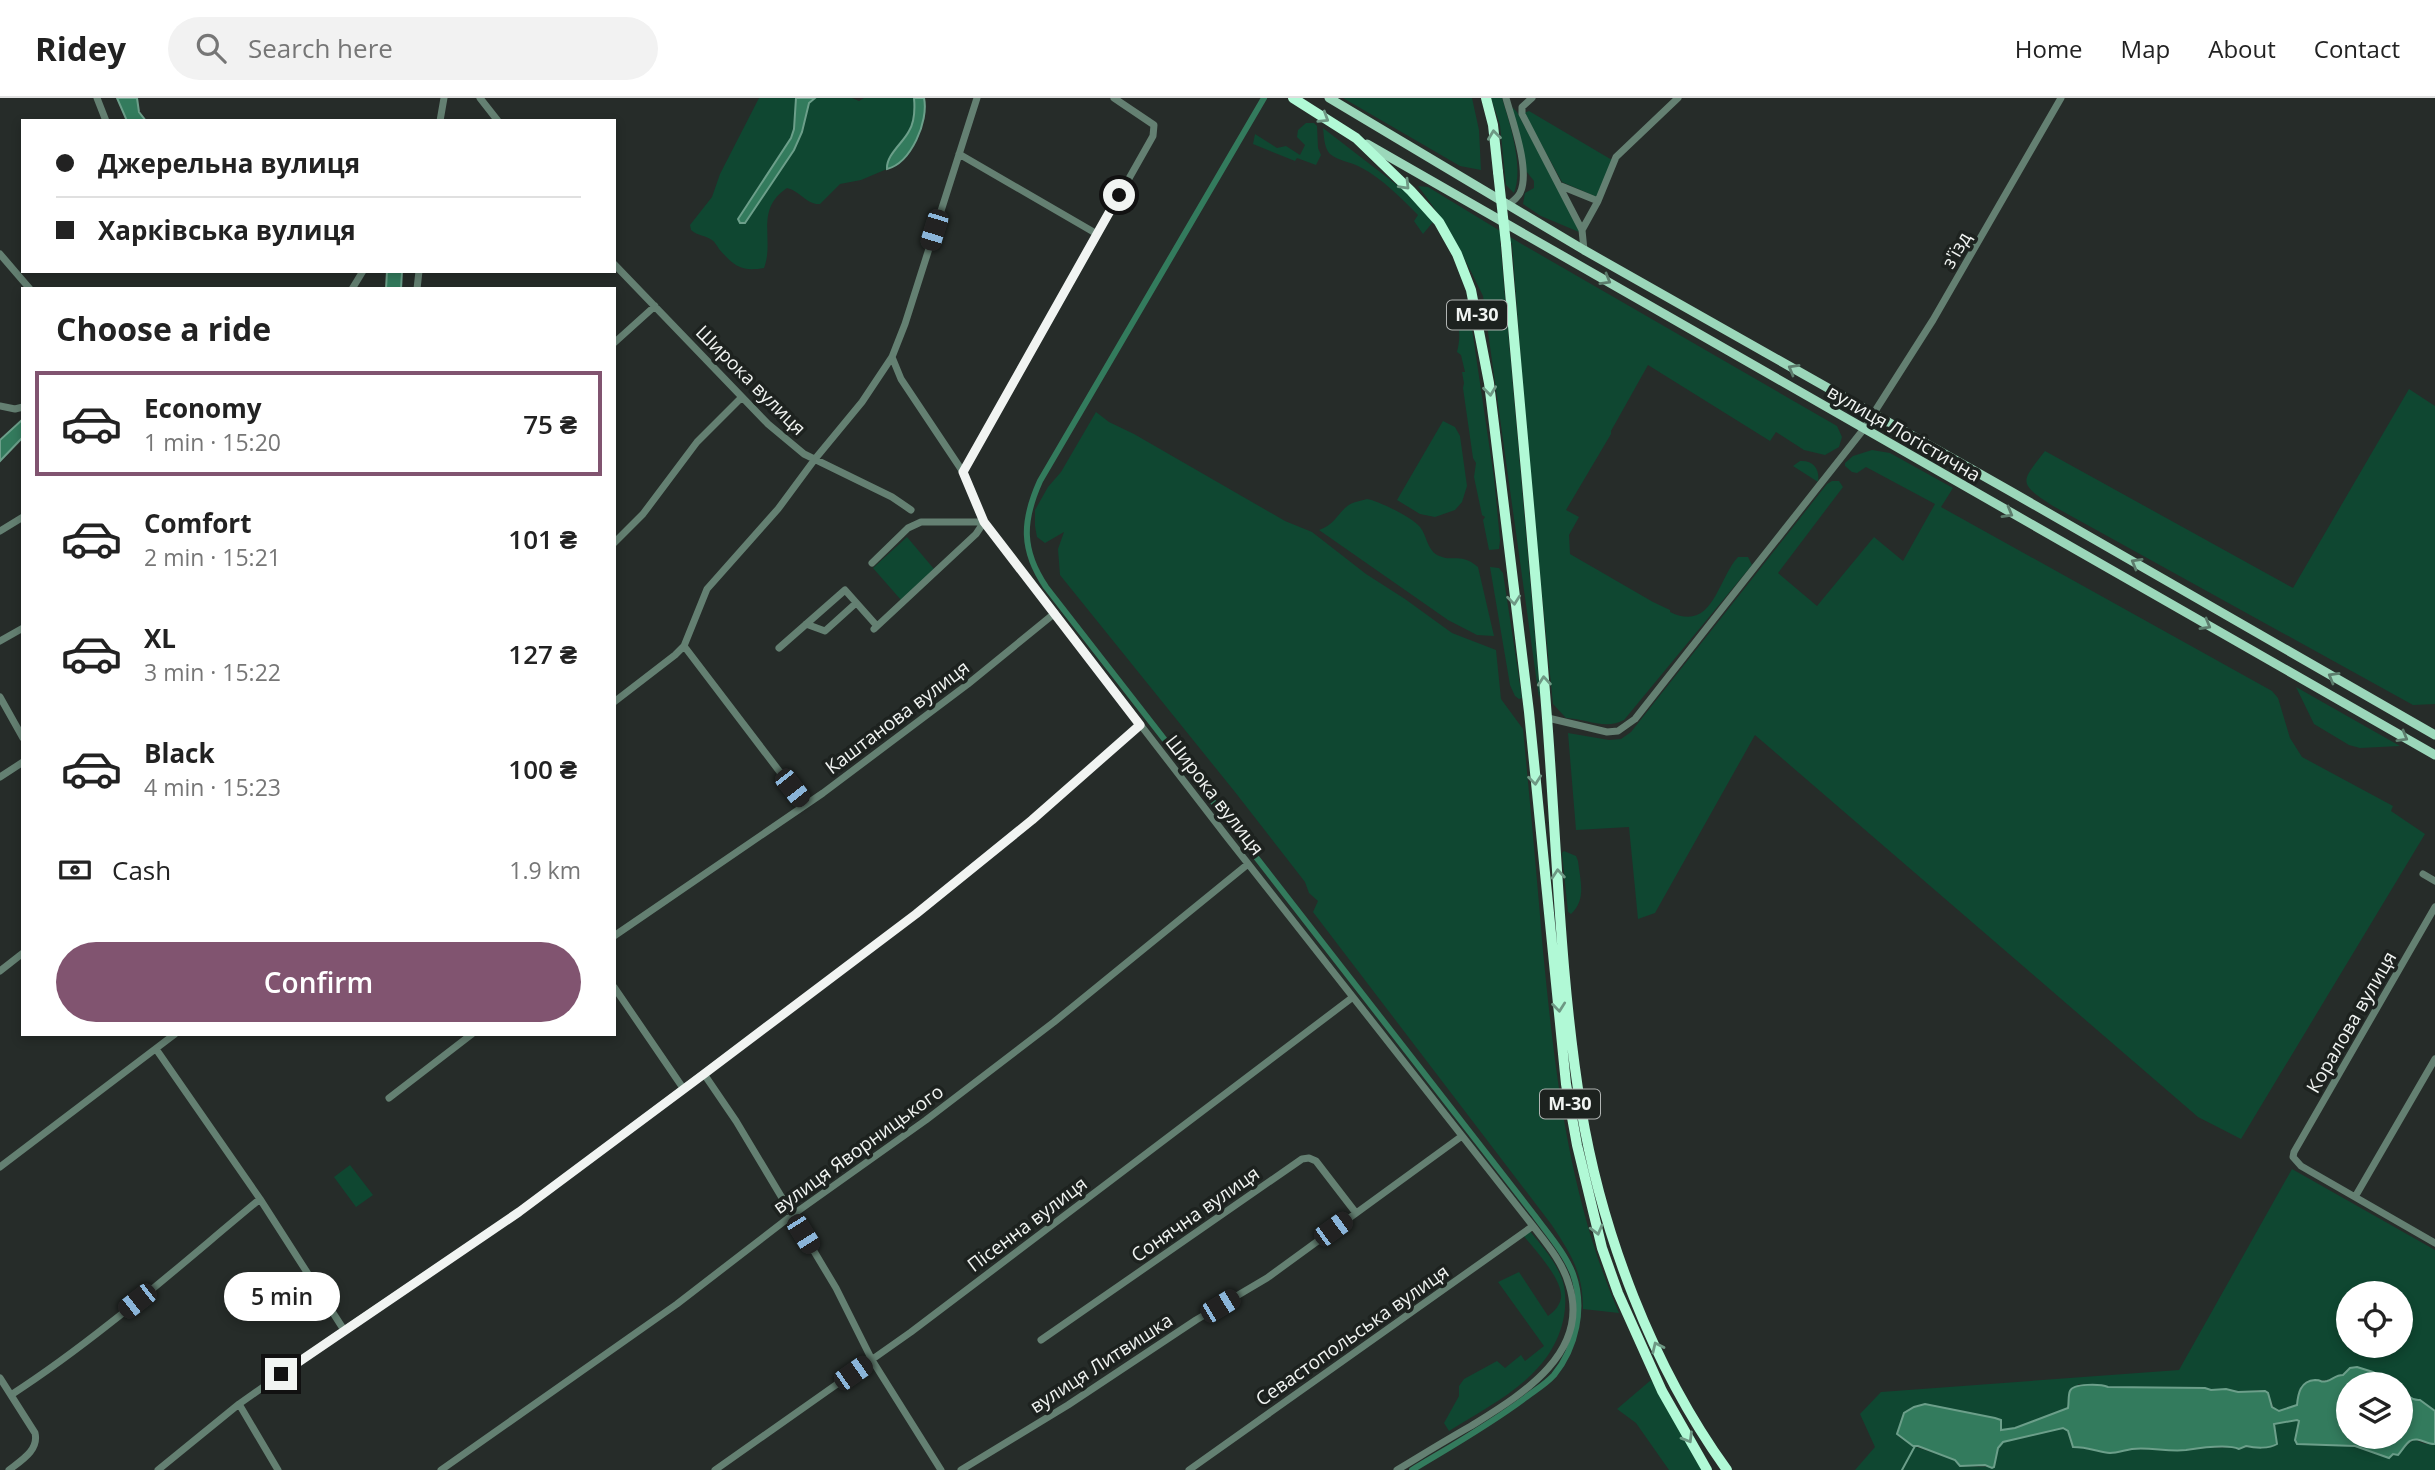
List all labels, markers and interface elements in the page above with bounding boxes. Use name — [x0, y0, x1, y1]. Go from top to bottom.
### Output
search box — [168, 17, 658, 80]
text: Ridey — [35, 26, 126, 71]
icon: search — [192, 29, 230, 67]
text: Search here — [248, 30, 393, 66]
text: Home — [2015, 32, 2083, 65]
text: Map — [2121, 32, 2170, 65]
text: About — [2208, 32, 2276, 65]
text: Contact — [2314, 32, 2400, 65]
one-way arrow — [1317, 110, 1330, 123]
one-way arrow — [1486, 129, 1501, 141]
text: Джерельна вулиця — [98, 145, 360, 181]
one-way arrow — [1397, 177, 1410, 190]
route start — [1103, 179, 1135, 211]
car — [918, 207, 951, 253]
text: Харківська вулиця — [98, 212, 356, 248]
street label: з'їзд — [1935, 227, 1977, 273]
one-way arrow — [1598, 271, 1611, 284]
road number: М-30 — [1447, 300, 1507, 330]
text: Choose a ride — [56, 307, 271, 350]
street label: Широка вулиця — [690, 319, 812, 441]
one-way arrow — [1787, 364, 1800, 377]
street label: вулиця Логістична — [1823, 379, 1985, 487]
one-way arrow — [1483, 385, 1498, 396]
text: Economy — [144, 390, 262, 426]
icon: car — [60, 392, 123, 455]
text: 75 ₴ — [523, 406, 577, 442]
text: 1 min · 15:20 — [144, 426, 281, 458]
one-way arrow — [2000, 504, 2013, 517]
text: Comfort — [144, 505, 251, 541]
icon: car — [60, 507, 123, 570]
text: 101 ₴ — [508, 521, 577, 557]
text: 2 min · 15:21 — [144, 541, 281, 573]
one-way arrow — [2131, 558, 2144, 571]
one-way arrow — [1506, 595, 1521, 606]
one-way arrow — [2198, 617, 2211, 630]
text: XL — [144, 620, 176, 656]
icon: car — [60, 622, 123, 685]
text: 127 ₴ — [508, 636, 577, 672]
street label: Каштанова вулиця — [820, 654, 974, 780]
text: 3 min · 15:22 — [144, 656, 281, 688]
one-way arrow — [2328, 672, 2341, 685]
one-way arrow — [1537, 675, 1552, 686]
one-way arrow — [2396, 729, 2409, 742]
street label: Широка вулиця — [1160, 730, 1270, 860]
text: Black — [144, 735, 215, 771]
icon: car — [60, 737, 123, 800]
text: 100 ₴ — [508, 751, 577, 787]
car — [771, 765, 814, 811]
text: 4 min · 15:23 — [144, 771, 281, 803]
one-way arrow — [1528, 774, 1543, 786]
icon: cash — [56, 851, 94, 889]
text: Cash — [112, 852, 171, 888]
text: 1.9 km — [509, 854, 581, 886]
one-way arrow — [1551, 868, 1566, 879]
button: Confirm — [56, 942, 581, 1022]
street label: Коралова вулиця — [2300, 946, 2402, 1098]
one-way arrow — [1551, 1001, 1566, 1012]
street label: вулиця Яворницького — [768, 1078, 948, 1220]
road number: М-30 — [1540, 1090, 1600, 1119]
street label: Сонячна вулиця — [1126, 1160, 1264, 1268]
street label: Пісенна вулиця — [962, 1170, 1092, 1278]
car — [1310, 1208, 1357, 1250]
car — [783, 1211, 824, 1257]
one-way arrow — [1589, 1224, 1604, 1236]
street label: Севастопольська вулиця — [1250, 1258, 1454, 1412]
callout: 5 min — [223, 1272, 339, 1322]
car — [114, 1280, 161, 1322]
text: 5 min — [251, 1280, 313, 1312]
map controls — [2336, 1281, 2413, 1449]
button: locate — [2336, 1281, 2413, 1358]
car — [1197, 1286, 1244, 1326]
street label: вулиця Литвишка — [1025, 1307, 1177, 1419]
one-way arrow — [1651, 1342, 1665, 1354]
car — [830, 1352, 877, 1394]
route end — [265, 1358, 297, 1390]
button: layers — [2336, 1372, 2413, 1449]
one-way arrow — [1680, 1431, 1693, 1444]

